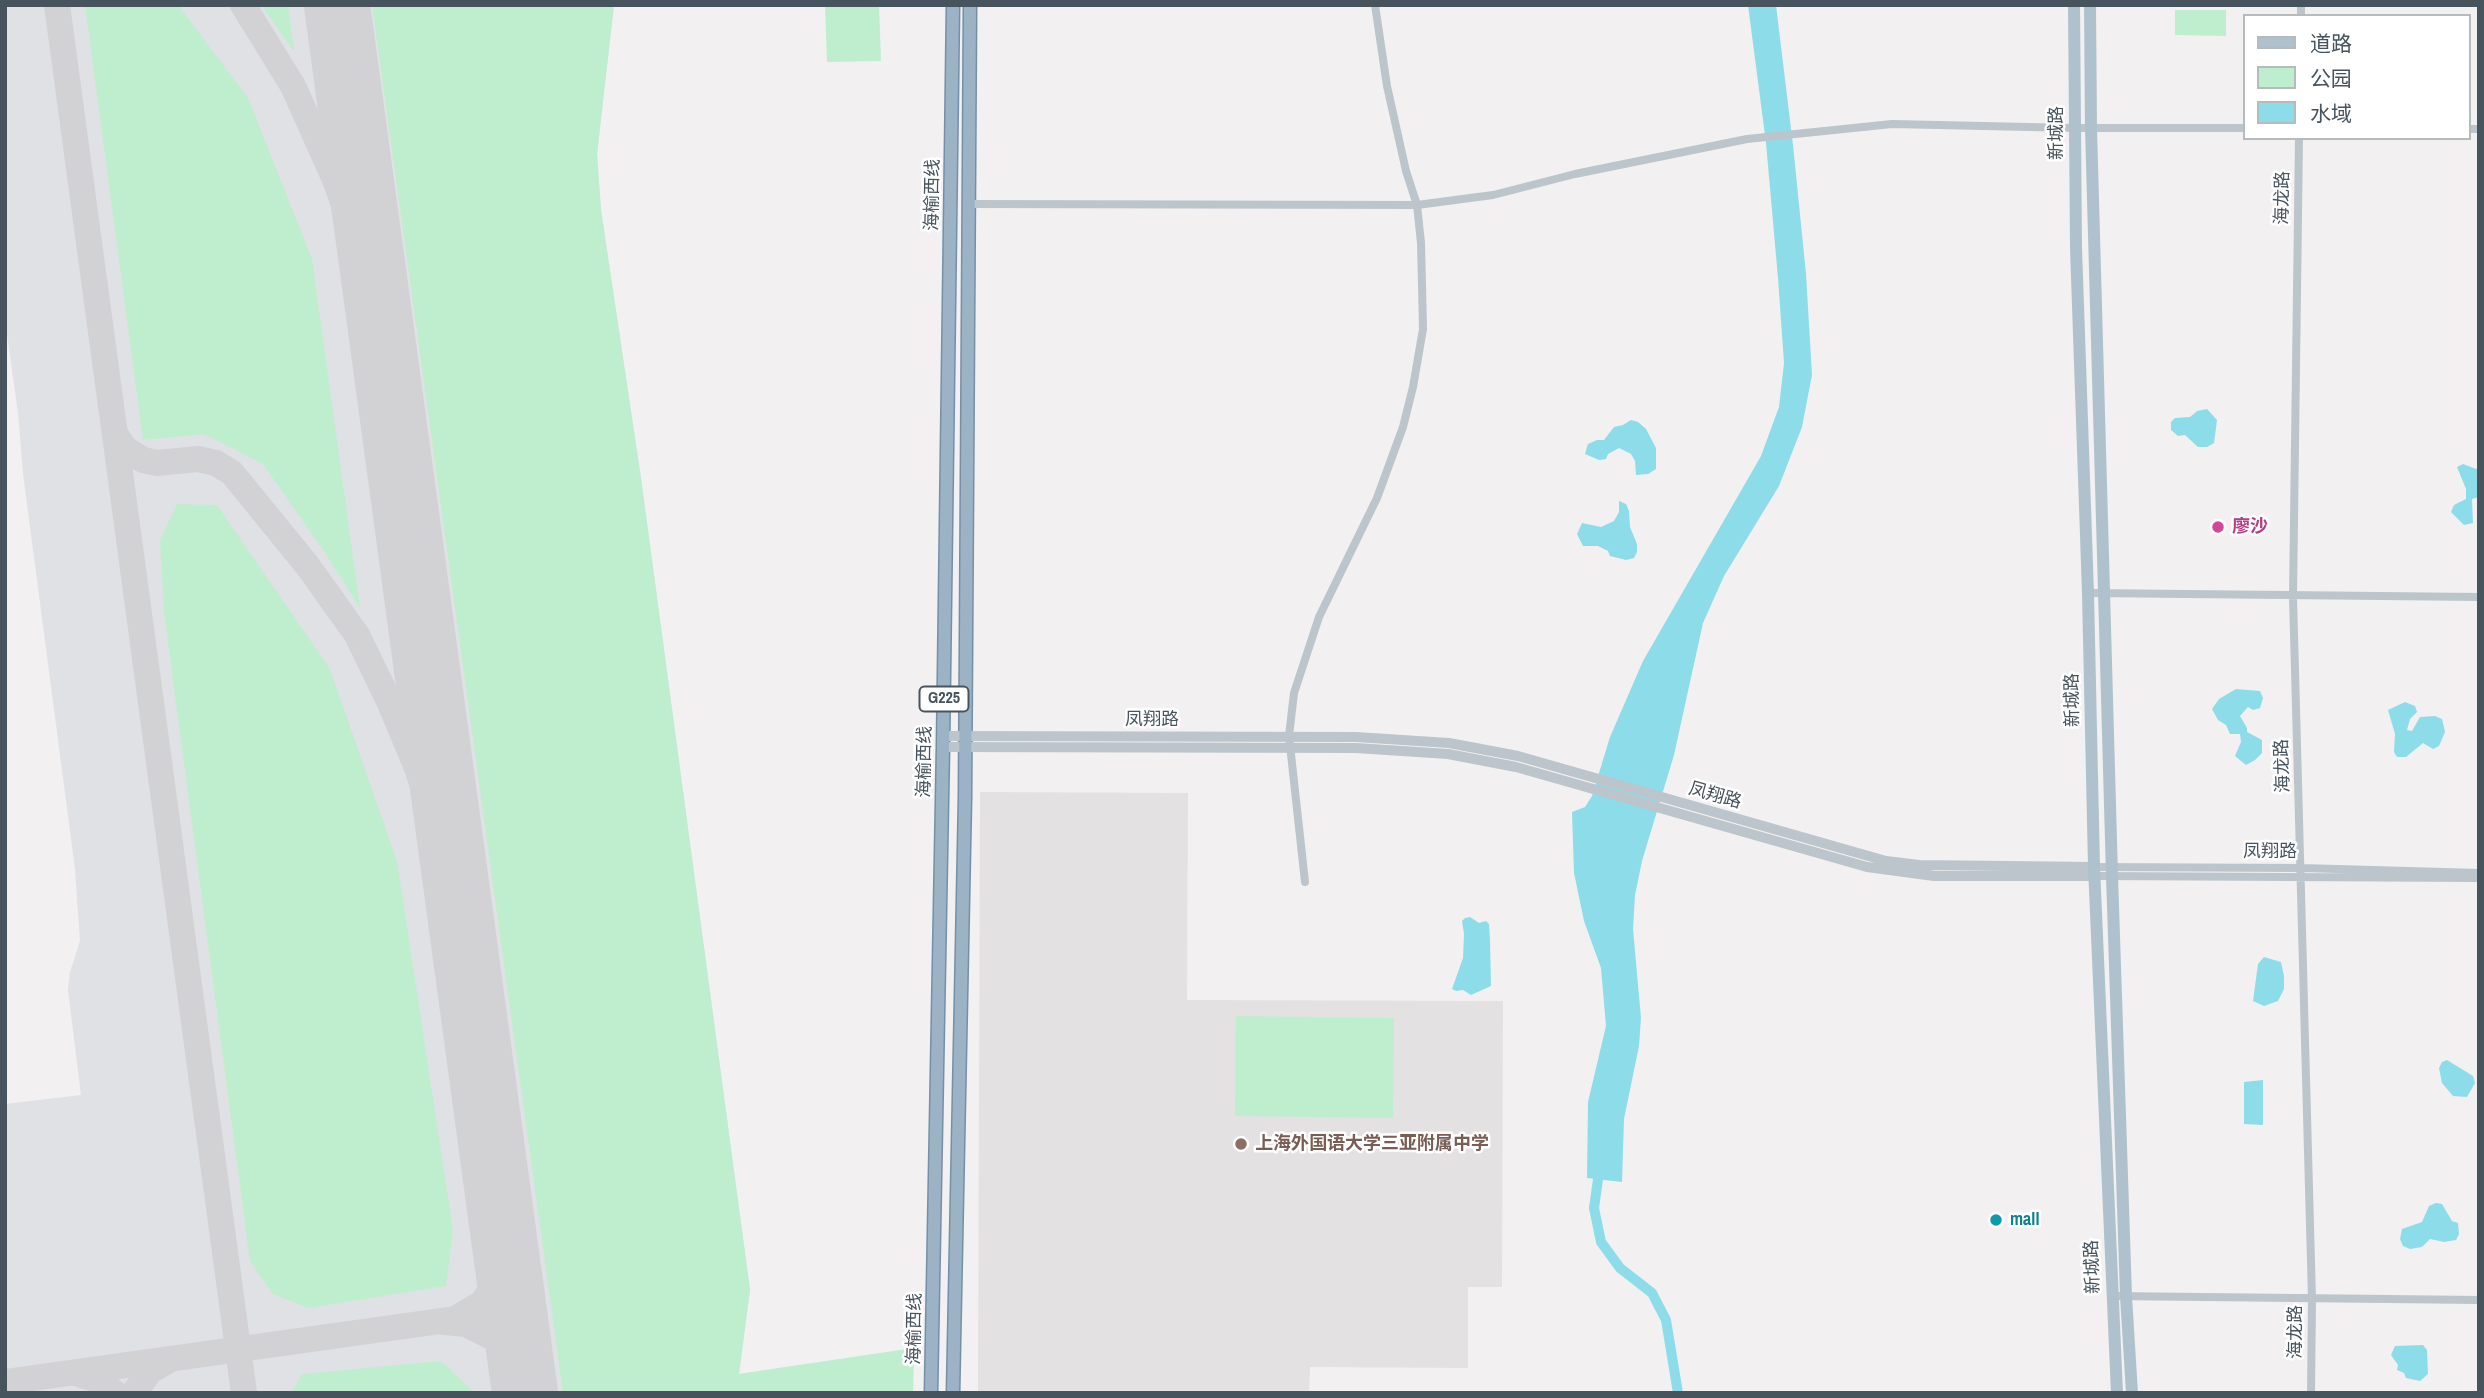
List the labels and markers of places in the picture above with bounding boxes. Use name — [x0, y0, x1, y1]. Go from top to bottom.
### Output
place label: 廖沙 — [2232, 516, 2268, 538]
marker: 廖沙 — [2210, 519, 2226, 535]
place label: 上海外国语大学三亚附属中学 — [1255, 1133, 1489, 1155]
marker: 上海外国语大学三亚附属中学 — [1233, 1136, 1249, 1152]
place label: mall — [2010, 1209, 2040, 1231]
marker: mall — [1988, 1212, 2004, 1228]

